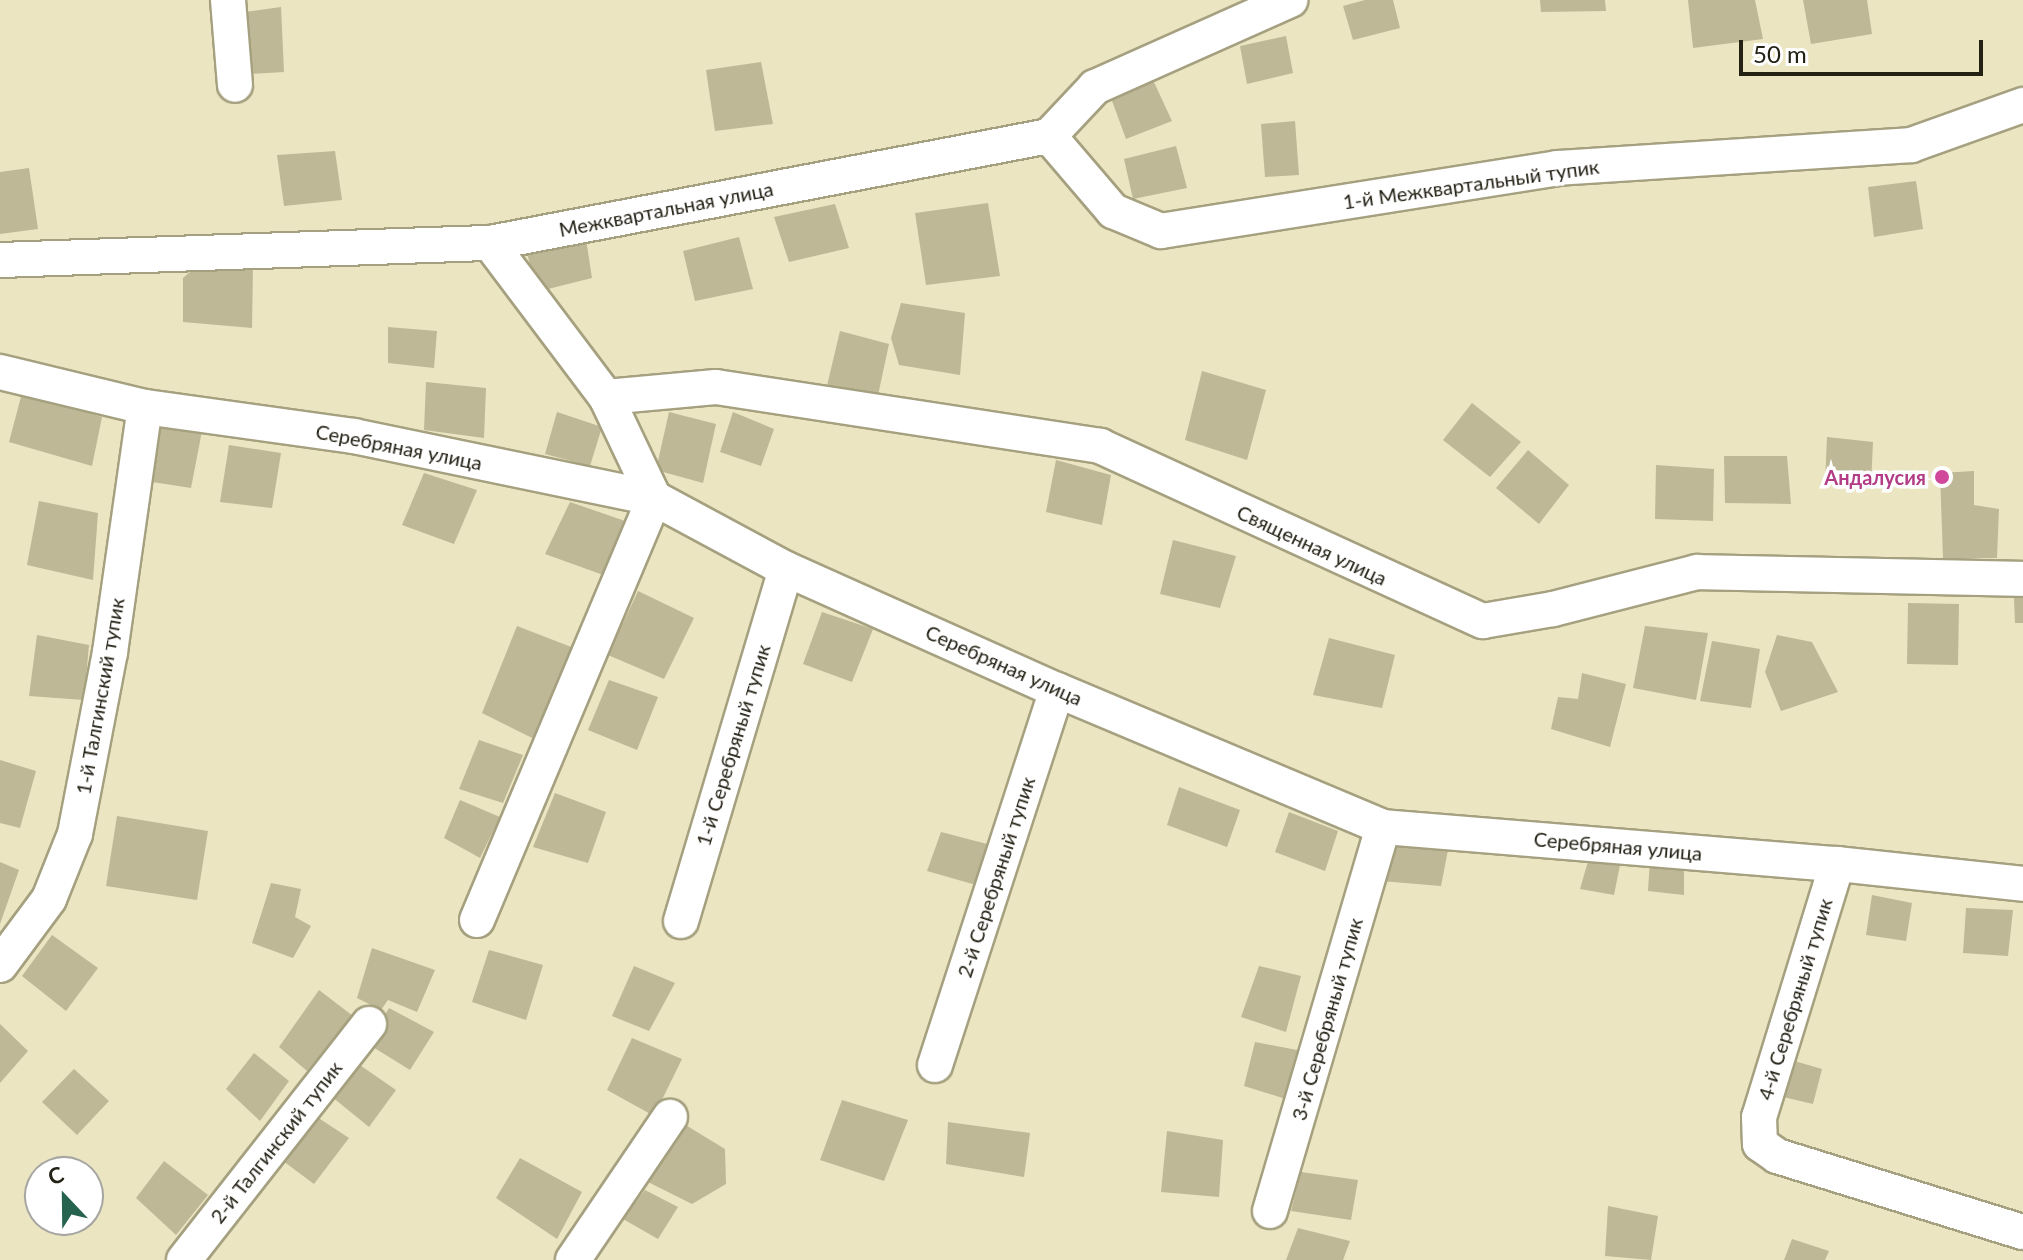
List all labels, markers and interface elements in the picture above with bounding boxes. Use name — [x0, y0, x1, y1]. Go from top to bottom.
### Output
scale bar — [1743, 24, 1987, 74]
text: 50 m — [1753, 39, 1807, 68]
street label: 1-й Межквартальный тупик — [1341, 154, 1601, 214]
street label: Межквартальная улица — [557, 176, 775, 242]
street label: Серебряная улица — [314, 419, 484, 475]
place label: Андалусия — [1824, 465, 1926, 489]
marker: Андалусия — [1933, 468, 1951, 486]
street label: Священная улица — [1233, 500, 1391, 590]
street label: 1-й Талгинский тупик — [71, 596, 129, 796]
street label: Серебряная улица — [922, 620, 1086, 710]
street label: 1-й Серебряный тупик — [691, 641, 775, 849]
street label: 2-й Серебряный тупик — [952, 774, 1040, 980]
street label: Серебряная улица — [1533, 827, 1703, 865]
street label: 4-й Серебряный тупик — [1753, 895, 1837, 1103]
street label: 3-й Серебряный тупик — [1287, 915, 1367, 1123]
street label: 2-й Талгинский тупик — [205, 1056, 347, 1228]
north arrow — [24, 1156, 104, 1236]
text: С — [44, 1160, 67, 1190]

